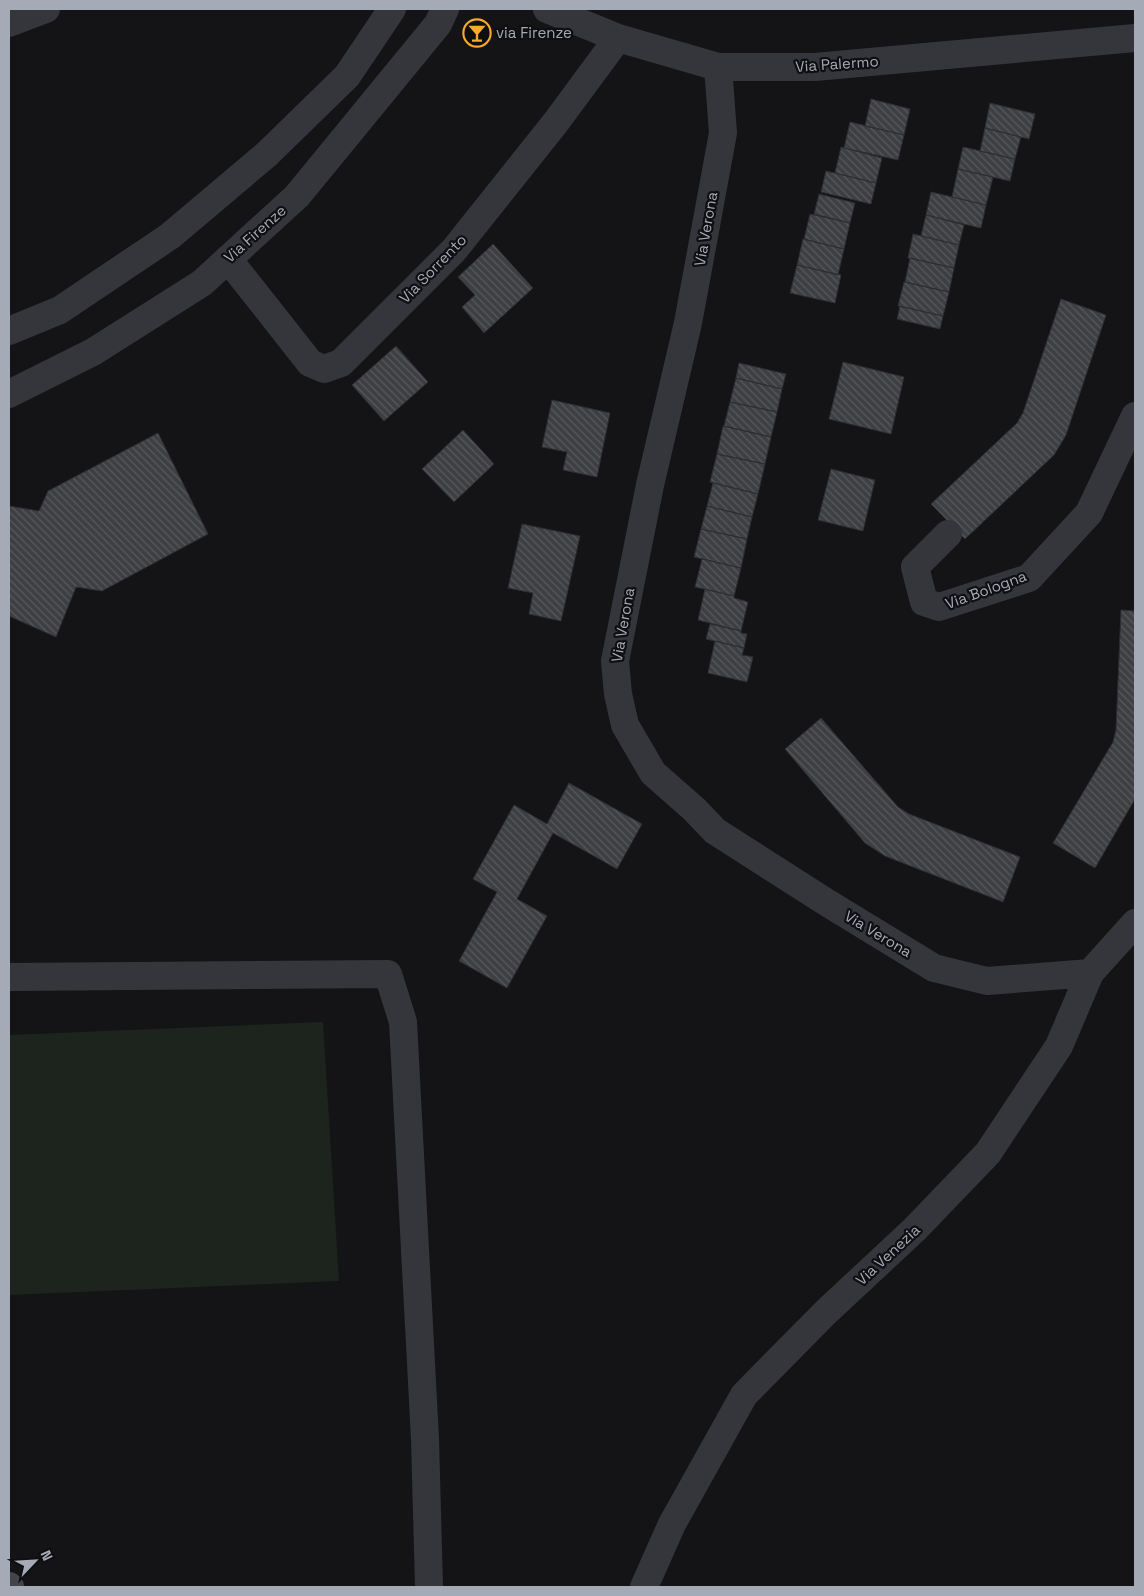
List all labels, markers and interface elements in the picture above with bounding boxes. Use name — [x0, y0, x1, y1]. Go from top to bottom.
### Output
bar icon: via Firenze — [462, 18, 492, 48]
place label: via Firenze — [496, 23, 572, 42]
street label: Via Palermo — [795, 51, 879, 76]
street label: Via Verona — [690, 190, 721, 268]
street label: Via Firenze — [220, 201, 290, 266]
street label: Via Sorrento — [395, 230, 470, 307]
street label: Via Bologna — [943, 566, 1029, 613]
street label: Via Verona — [607, 586, 638, 664]
street label: Via Verona — [841, 906, 916, 961]
street label: Via Venezia — [852, 1220, 924, 1289]
north arrow — [10, 1536, 60, 1586]
text: N — [37, 1547, 57, 1564]

